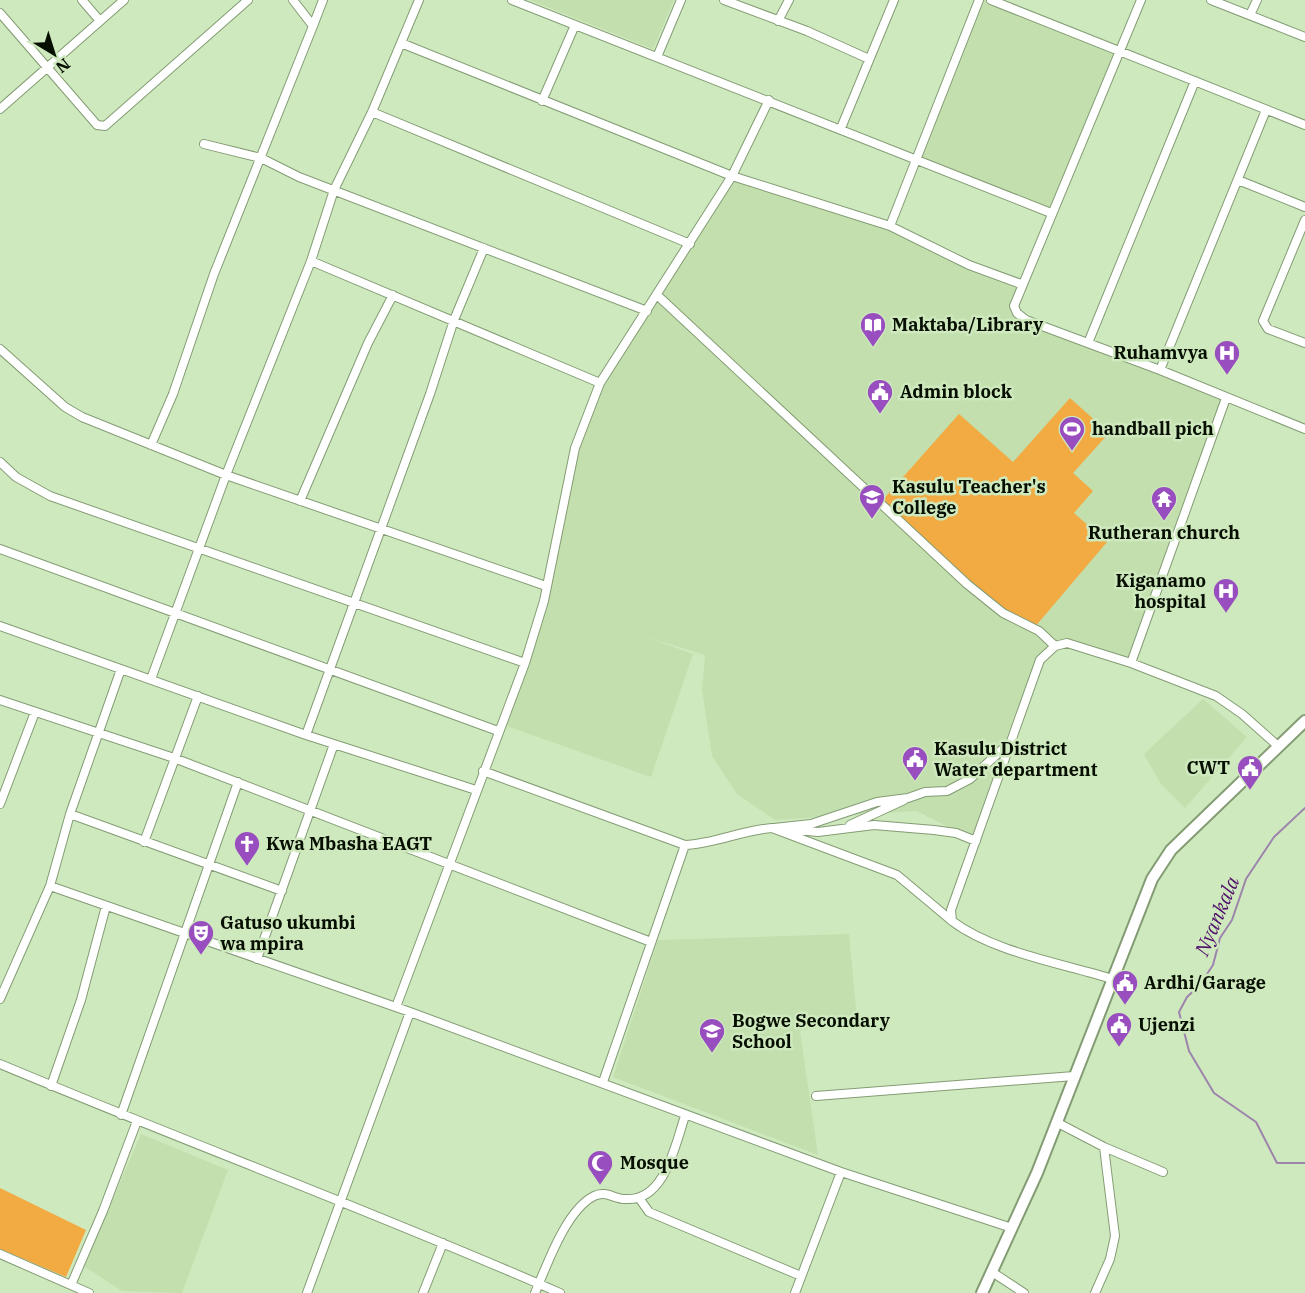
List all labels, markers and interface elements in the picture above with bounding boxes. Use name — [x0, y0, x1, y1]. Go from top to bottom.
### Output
north arrow — [24, 24, 84, 84]
text: N — [52, 54, 74, 78]
library icon: Maktaba/Library — [858, 310, 888, 348]
place label: Maktaba/Library — [892, 313, 1044, 336]
hospital icon: Ruhamvya — [1212, 338, 1242, 376]
place label: Ruhamvya — [1113, 341, 1208, 364]
public building icon: Admin block — [865, 377, 895, 415]
place label: Admin block — [900, 380, 1013, 403]
sports icon: handball pich — [1057, 414, 1087, 452]
place label: handball pich — [1092, 417, 1214, 440]
place label: Kasulu Teacher's College — [892, 475, 1046, 519]
school or university icon: Kasulu Teacher's College — [857, 482, 887, 520]
temple icon: Rutheran church — [1149, 484, 1179, 522]
place label: Rutheran church — [1088, 521, 1240, 544]
place label: Kiganamo hospital — [1115, 569, 1206, 613]
hospital icon: Kiganamo hospital — [1211, 576, 1241, 614]
place label: Kasulu District Water department — [934, 737, 1098, 781]
public building icon: Kasulu District Water department — [900, 744, 930, 782]
public building icon: CWT — [1235, 753, 1265, 791]
place label: CWT — [1186, 756, 1230, 779]
church icon: Kwa Mbasha EAGT — [232, 829, 262, 867]
place label: Kwa Mbasha EAGT — [266, 832, 432, 855]
water label: Nyankala — [1187, 872, 1245, 960]
place label: Gatuso ukumbi wa mpira — [220, 911, 356, 955]
theatre icon: Gatuso ukumbi wa mpira — [186, 918, 216, 956]
public building icon: Ardhi/Garage — [1110, 968, 1140, 1006]
place label: Ardhi/Garage — [1144, 971, 1266, 994]
place label: Bogwe Secondary School — [732, 1009, 891, 1053]
public building icon: Ujenzi — [1104, 1010, 1134, 1048]
place label: Ujenzi — [1138, 1013, 1195, 1036]
school or university icon: Bogwe Secondary School — [697, 1016, 727, 1054]
mosque icon: Mosque — [585, 1148, 615, 1186]
place label: Mosque — [620, 1151, 689, 1174]

